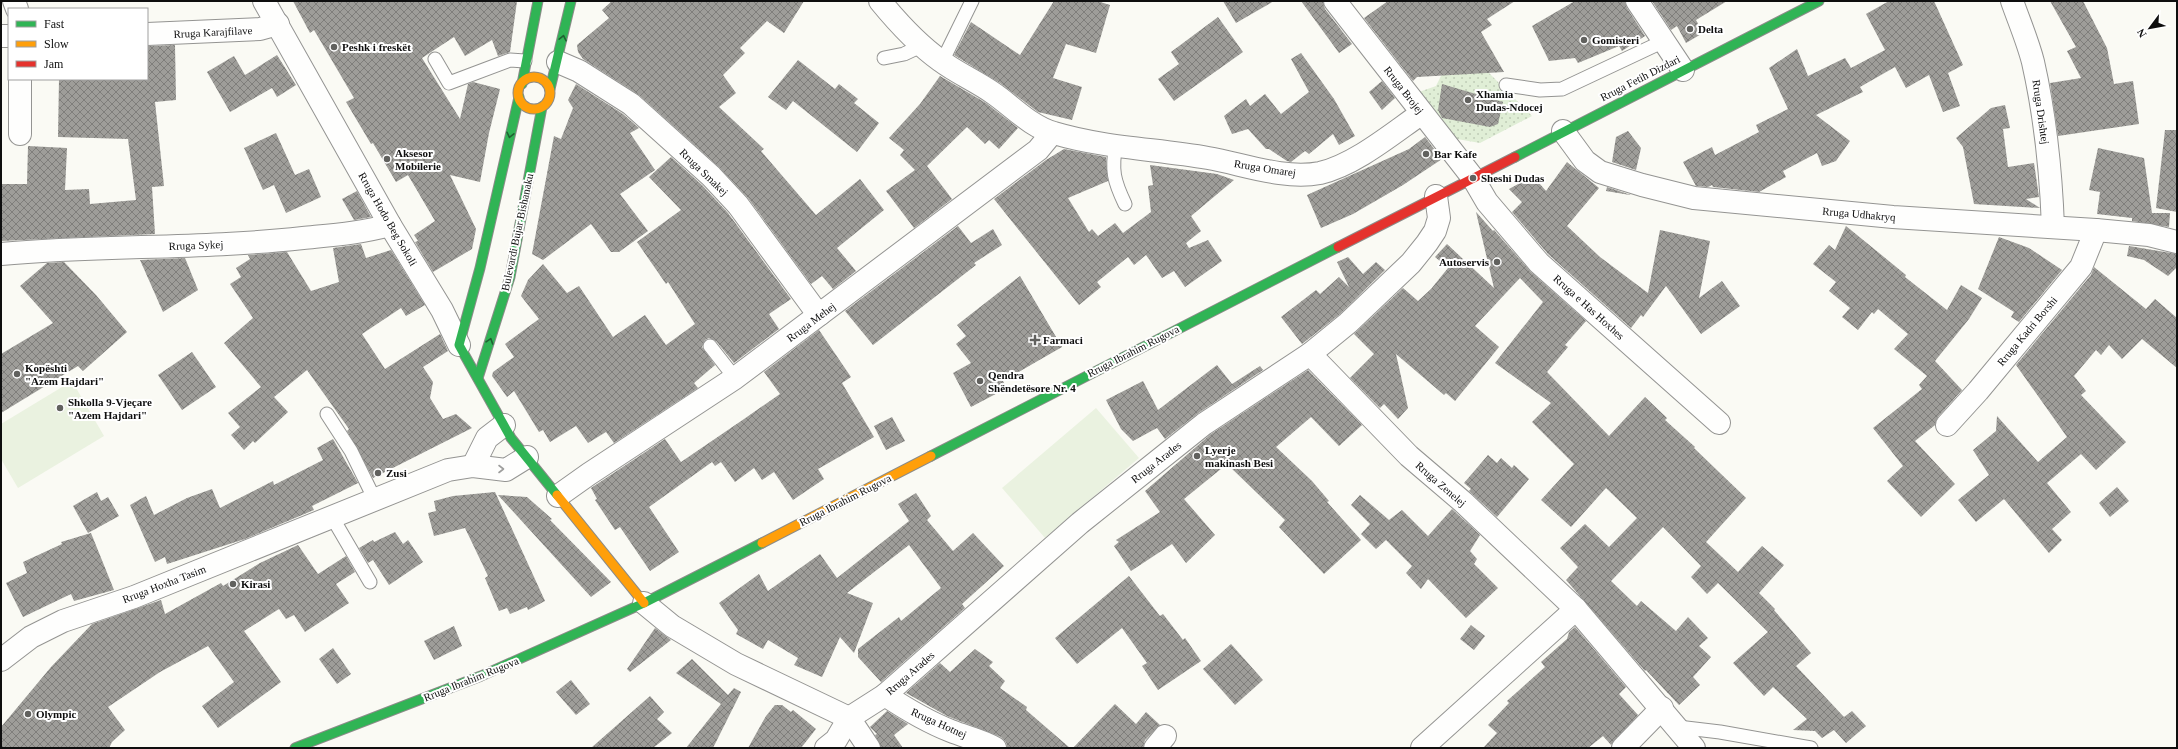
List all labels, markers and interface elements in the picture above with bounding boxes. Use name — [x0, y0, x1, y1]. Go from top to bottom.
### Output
legend — [8, 8, 148, 80]
north arrow — [2130, 8, 2170, 48]
text: Fast — [44, 17, 65, 31]
place label: Delta — [1698, 23, 1724, 35]
street label: Rruga Karajfilave — [173, 24, 253, 40]
marker: Delta — [1685, 24, 1695, 34]
text: N — [2134, 27, 2149, 40]
one-way arrow — [558, 34, 566, 41]
place label: Gomisteri — [1592, 34, 1639, 46]
marker: Gomisteri — [1579, 35, 1589, 45]
text: Slow — [44, 37, 69, 51]
place label: Peshk i freskët — [342, 41, 411, 53]
marker: Peshk i freskët — [329, 42, 339, 52]
street label: Rruga Fetih Dizdari — [1598, 53, 1682, 103]
text: Jam — [44, 57, 64, 71]
street label: Rruga Brojej — [1382, 64, 1426, 116]
street label: Rruga Drishtej — [2031, 79, 2051, 145]
place label: Xhamia Dudas-Ndocej — [1476, 88, 1543, 113]
marker: Xhamia Dudas-Ndocej — [1463, 95, 1473, 105]
one-way arrow — [507, 132, 515, 138]
street label: Rruga Smakej — [677, 146, 731, 198]
place label: Aksesor Mobilerie — [395, 147, 441, 172]
place label: Bar Kafe — [1434, 148, 1477, 160]
marker: Bar Kafe — [1421, 149, 1431, 159]
marker: Aksesor Mobilerie — [382, 154, 392, 164]
street label: Rruga Omarej — [1233, 157, 1297, 179]
street label: Rruga Hodo Beg Sokoli — [356, 170, 420, 268]
street label: Bulevardi Bujar Bishanaku — [499, 172, 535, 292]
place label: Sheshi Dudas — [1481, 172, 1545, 184]
marker: Sheshi Dudas — [1468, 173, 1478, 183]
street label: Rruga Udhakryq — [1822, 205, 1897, 223]
street label: Rruga Sykej — [168, 238, 224, 252]
place label: Autoservis — [1439, 256, 1490, 268]
marker: Autoservis — [1492, 257, 1502, 267]
street label: Rruga e Has Hoxhes — [1551, 272, 1627, 342]
street label: Rruga Kadri Borshi — [1995, 294, 2059, 368]
street label: Rruga Mehej — [784, 300, 838, 344]
street label: Rruga Ibrahim Rugova — [1085, 323, 1181, 379]
place label: Farmaci — [1043, 334, 1083, 346]
marker: Farmaci — [1030, 335, 1040, 345]
one-way arrow — [485, 338, 494, 345]
place label: Kopështi "Azem Hajdari" — [25, 362, 104, 387]
marker: Kopështi "Azem Hajdari" — [12, 369, 22, 379]
place label: Qendra Shëndetësore Nr. 4 — [988, 369, 1076, 394]
marker: Qendra Shëndetësore Nr. 4 — [975, 376, 985, 386]
place label: Shkolla 9-Vjeçare "Azem Hajdari" — [68, 396, 152, 421]
marker: Shkolla 9-Vjeçare "Azem Hajdari" — [55, 403, 65, 413]
street label: Rruga Arades — [1129, 439, 1183, 485]
place label: Lyerje makinash Besi — [1205, 444, 1273, 469]
marker: Lyerje makinash Besi — [1192, 451, 1202, 461]
street label: Rruga Zenelej — [1413, 459, 1469, 509]
one-way arrow — [499, 465, 505, 473]
place label: Zusi — [386, 467, 407, 479]
marker: Zusi — [373, 468, 383, 478]
street label: Rruga Ibrahim Rugova — [797, 472, 893, 528]
street label: Rruga Hoxha Tasim — [121, 562, 208, 605]
place label: Kirasi — [241, 578, 270, 590]
marker: Kirasi — [228, 579, 238, 589]
street label: Rruga Arades — [883, 649, 937, 697]
street label: Rruga Ibrahim Rugova — [422, 654, 520, 704]
street label: Rruga Hotnej — [909, 705, 969, 741]
place label: Olympic — [36, 708, 76, 720]
marker: Olympic — [23, 709, 33, 719]

